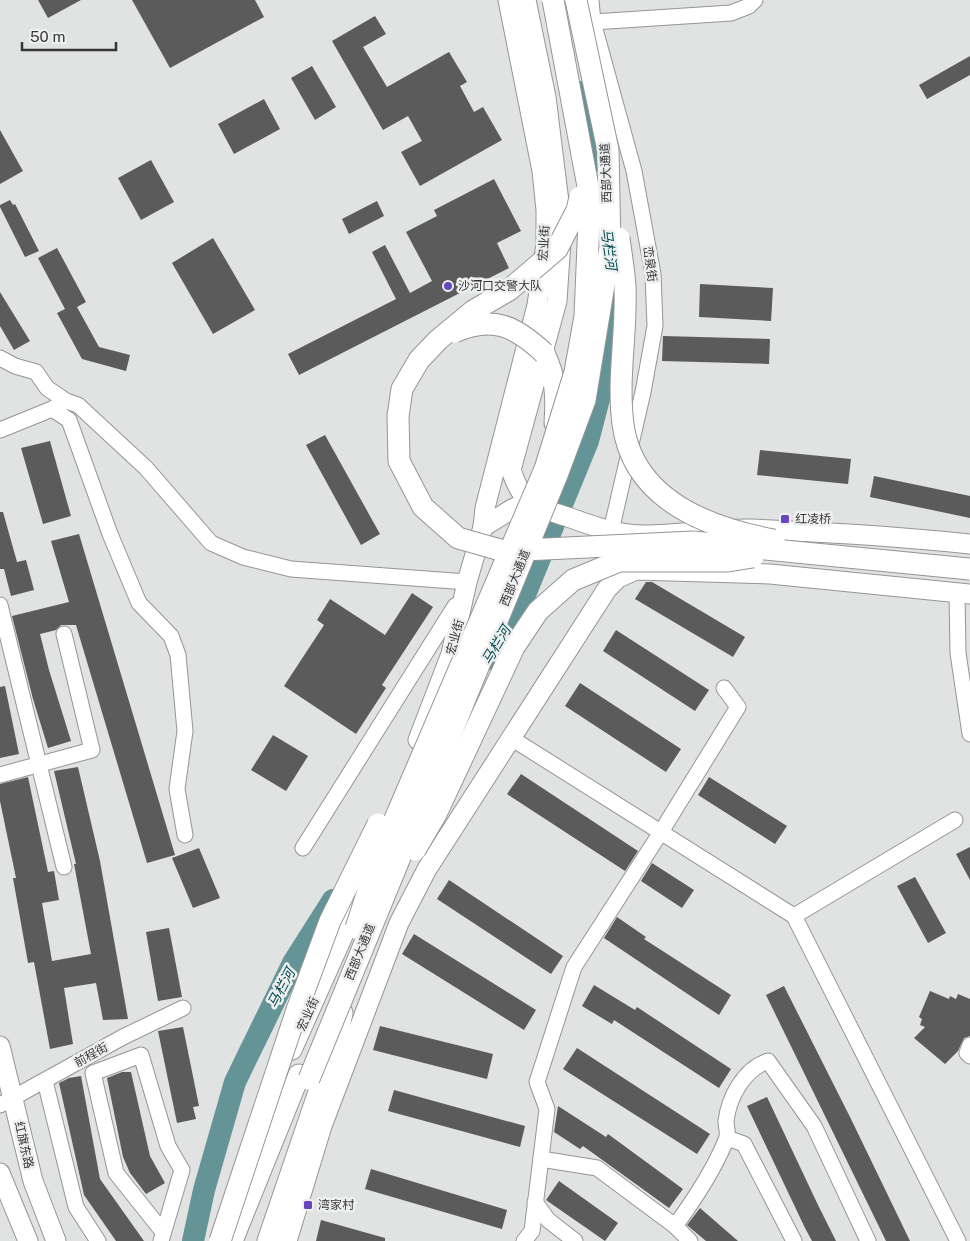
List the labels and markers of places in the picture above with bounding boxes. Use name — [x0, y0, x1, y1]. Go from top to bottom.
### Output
place label: 沙河口交警大队 — [458, 279, 542, 293]
marker: 沙河口交警大队 — [442, 280, 454, 292]
place label: 红凌桥 — [795, 512, 831, 526]
marker: 红凌桥 — [779, 513, 791, 525]
place label: 湾家村 — [318, 1198, 355, 1212]
marker: 湾家村 — [302, 1199, 314, 1211]

